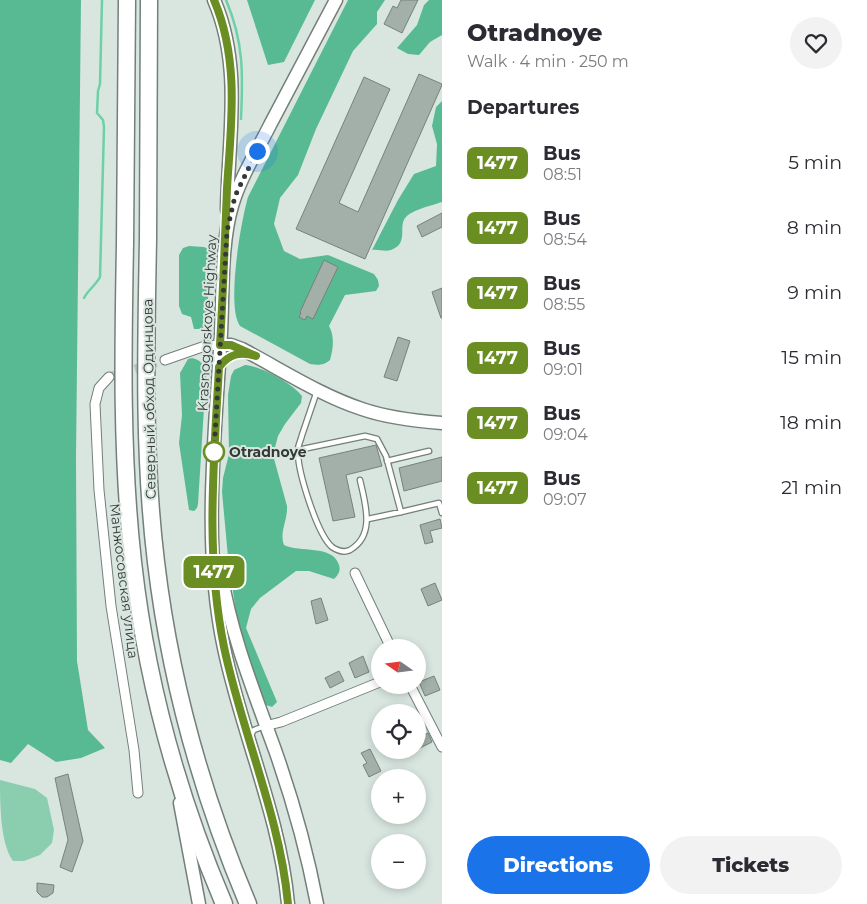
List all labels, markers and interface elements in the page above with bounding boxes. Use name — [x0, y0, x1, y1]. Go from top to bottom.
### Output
button: heart — [790, 17, 842, 69]
text: Otradnoye — [467, 18, 602, 47]
text: Walk · 4 min · 250 m — [467, 52, 629, 71]
text: Departures — [467, 96, 579, 119]
your location — [245, 139, 270, 164]
text: Bus — [543, 142, 581, 165]
text: 5 min — [788, 151, 842, 174]
text: 1477 — [477, 152, 518, 174]
text: 08:51 — [543, 165, 582, 184]
text: Bus — [543, 207, 581, 230]
text: 8 min — [787, 216, 842, 239]
text: 1477 — [477, 217, 518, 239]
text: 08:54 — [543, 230, 587, 249]
street label: Krasnogorskoye Highway — [193, 234, 221, 412]
text: Bus — [543, 272, 581, 295]
text: 9 min — [787, 281, 842, 304]
text: 1477 — [477, 282, 518, 304]
text: 08:55 — [543, 295, 585, 314]
street label: Северный обход Одинцова — [138, 299, 160, 499]
text: Bus — [543, 337, 581, 360]
text: 15 min — [781, 346, 842, 369]
text: 1477 — [477, 347, 518, 369]
text: 09:01 — [543, 360, 583, 379]
text: Bus — [543, 402, 581, 425]
text: 18 min — [780, 411, 842, 434]
text: 1477 — [477, 412, 518, 434]
text: 09:04 — [543, 425, 588, 444]
marker: Otradnoye — [203, 441, 225, 463]
place label: Otradnoye — [229, 443, 307, 461]
text: Bus — [543, 467, 581, 490]
text: 21 min — [781, 476, 842, 499]
text: 1477 — [477, 477, 518, 499]
text: 09:07 — [543, 490, 587, 509]
street label: Манжосовская улица — [106, 502, 142, 660]
line badge: 1477 — [179, 556, 249, 588]
text: 1477 — [193, 561, 235, 583]
north arrow — [371, 639, 426, 694]
map controls — [371, 639, 426, 889]
button: locate — [371, 704, 426, 759]
button: + — [371, 769, 426, 824]
button: − — [371, 834, 426, 889]
button: Directions — [467, 836, 650, 894]
button: Tickets — [660, 836, 842, 894]

